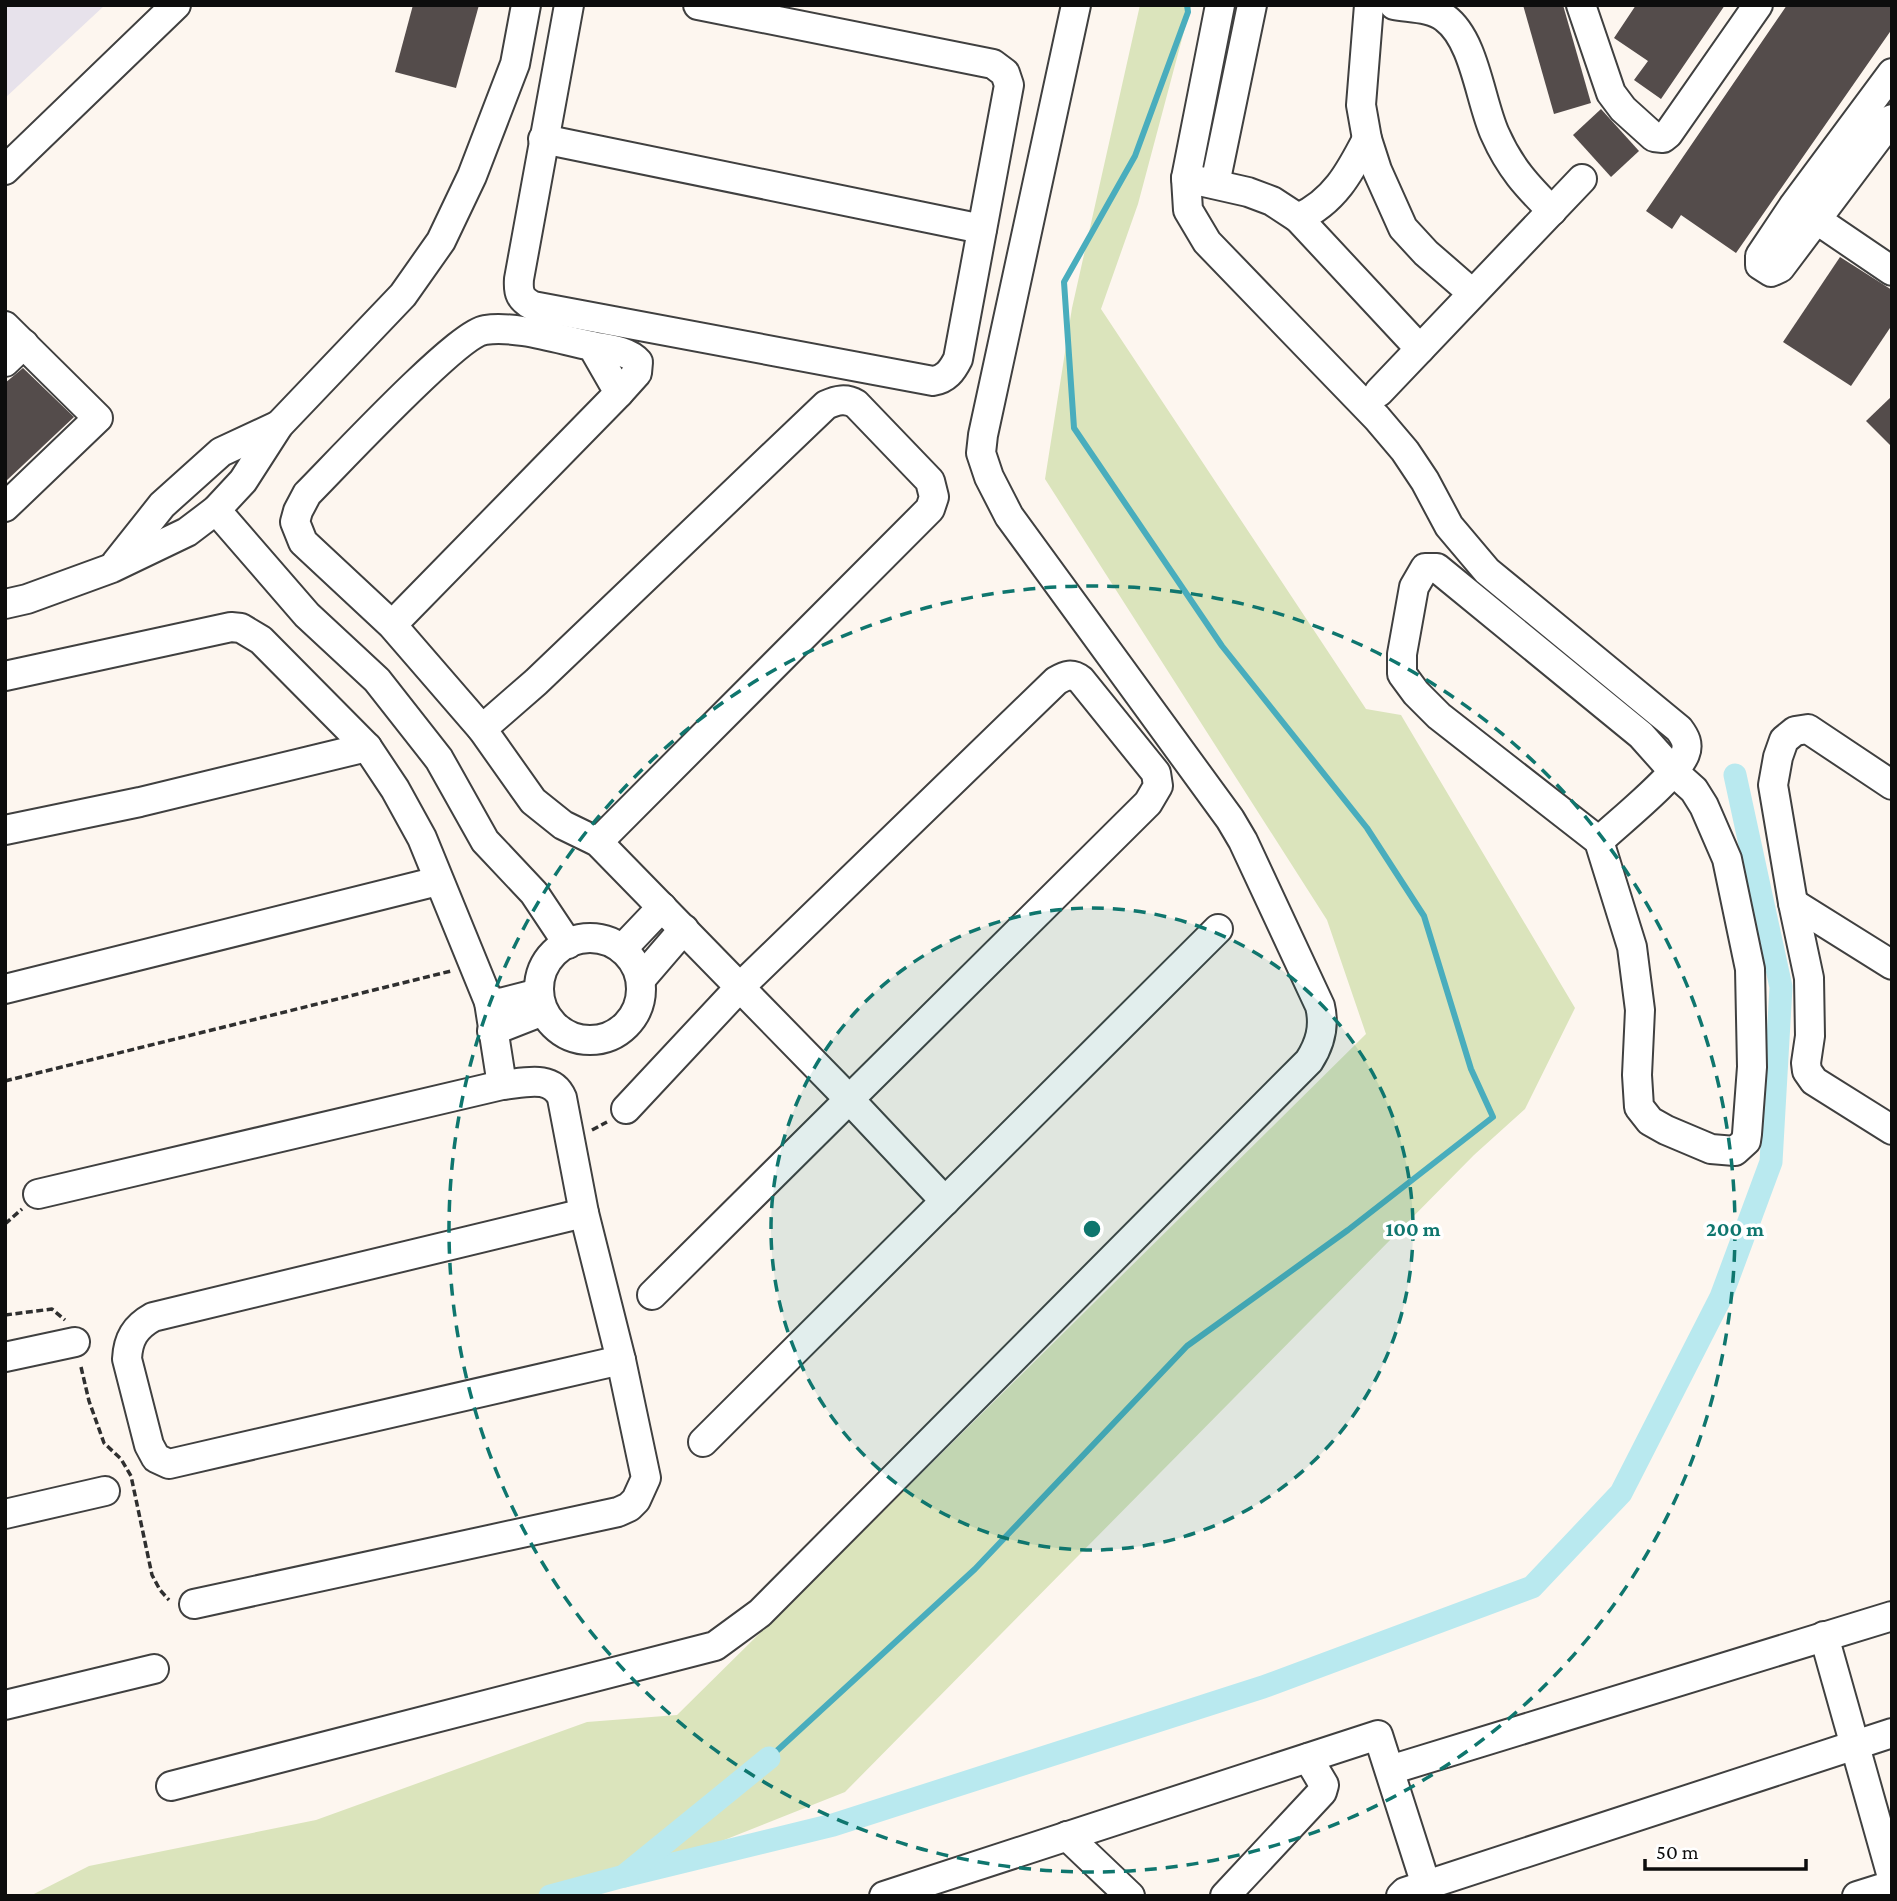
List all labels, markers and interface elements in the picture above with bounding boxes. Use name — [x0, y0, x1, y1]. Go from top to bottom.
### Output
centre of rings — [1080, 1217, 1104, 1241]
text: 100 m — [1385, 1217, 1441, 1241]
text: 200 m — [1706, 1217, 1764, 1241]
scale bar — [1645, 1828, 1806, 1872]
text: 50 m — [1656, 1840, 1699, 1864]

